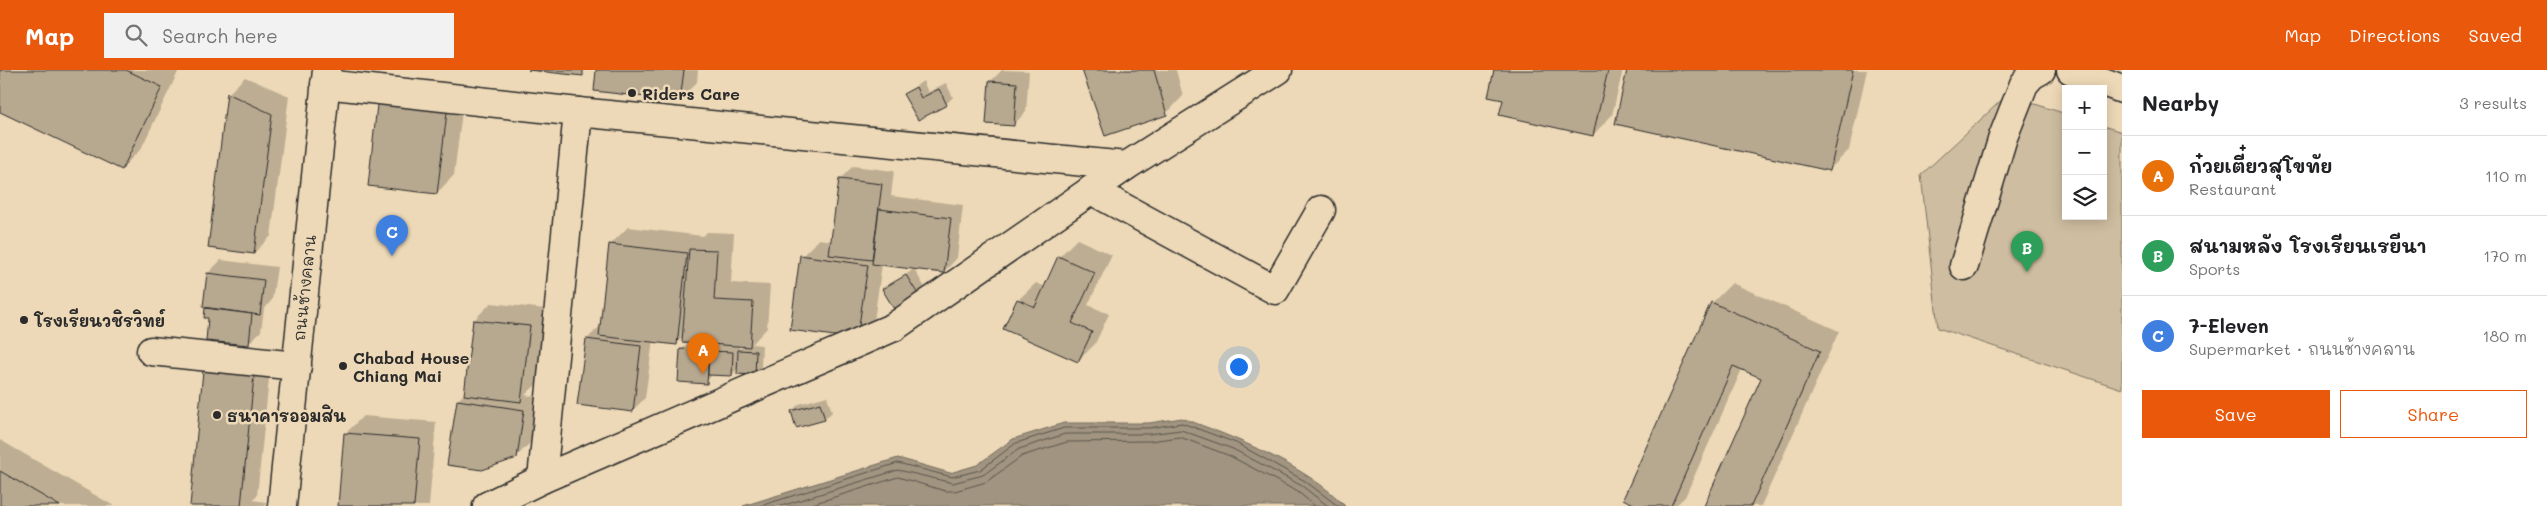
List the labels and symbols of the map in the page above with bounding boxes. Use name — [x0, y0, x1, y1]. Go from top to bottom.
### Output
place label: Riders Care — [642, 83, 740, 104]
marker: Riders Care — [626, 87, 638, 99]
pin: C — [376, 215, 408, 256]
pin: B — [2011, 231, 2043, 272]
street label: ถนนช้างคลาน — [287, 233, 320, 342]
place label: โรงเรียนวชิรวิทย์ — [33, 308, 166, 331]
marker: โรงเรียนวชิรวิทย์ — [18, 314, 30, 326]
pin: A — [687, 333, 719, 374]
place label: Chabad House Chiang Mai — [353, 347, 469, 386]
your location — [1226, 354, 1252, 380]
marker: Chabad House Chiang Mai — [337, 360, 349, 372]
place label: ธนาคารออมสิน — [227, 404, 346, 426]
marker: ธนาคารออมสิน — [211, 409, 223, 421]

